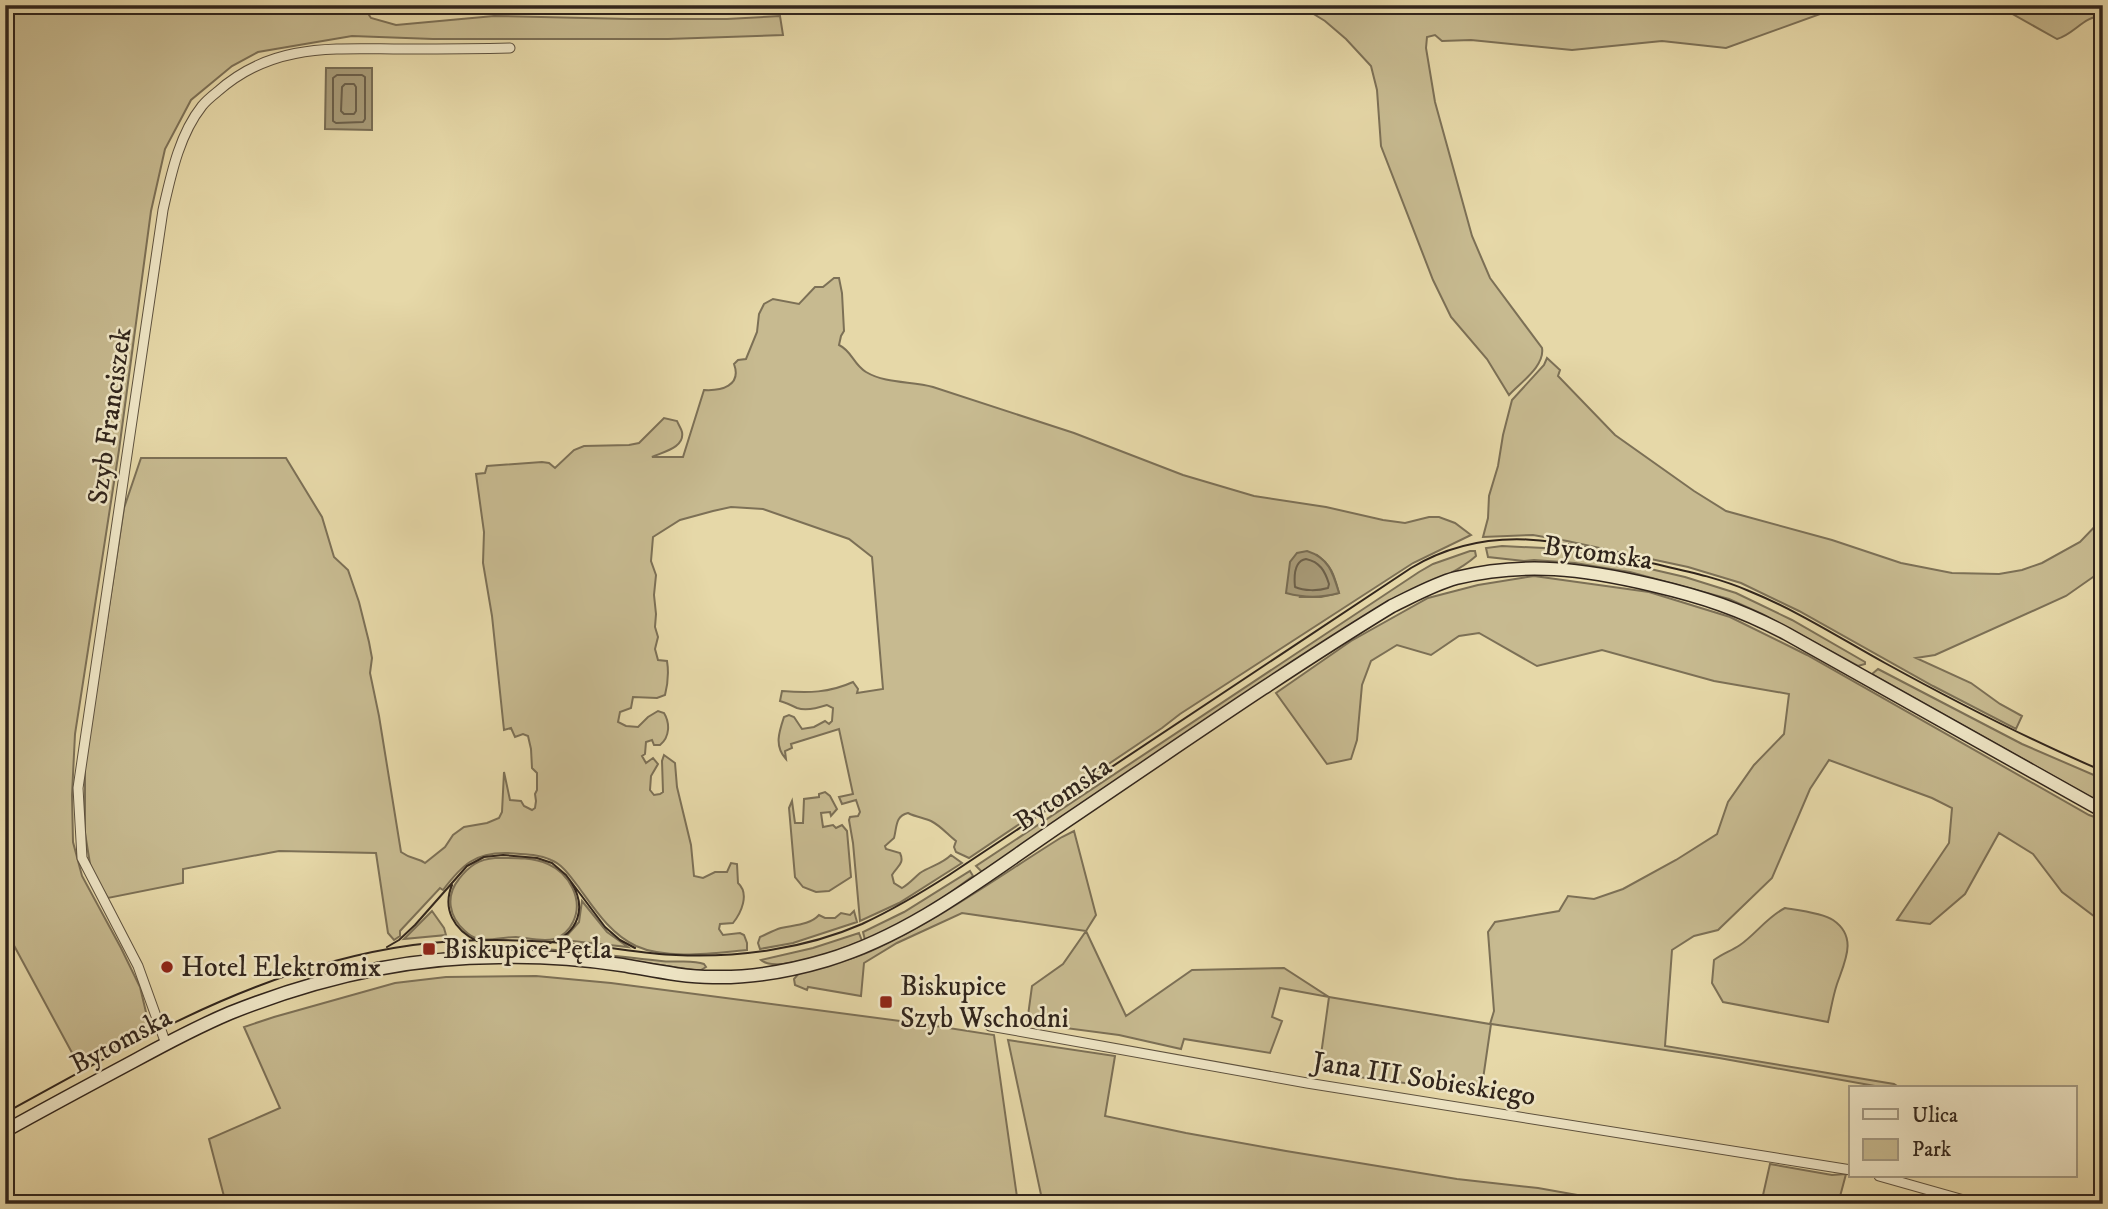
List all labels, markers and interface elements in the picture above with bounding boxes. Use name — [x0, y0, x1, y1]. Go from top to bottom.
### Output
street label: Szyb Franciszek — [80, 325, 140, 507]
street label: Bytomska — [1541, 528, 1655, 578]
street label: Bytomska — [1008, 749, 1118, 839]
place label: Biskupice Pętla — [443, 932, 612, 967]
marker: Biskupice Pętla — [421, 941, 437, 957]
place label: Hotel Elektromix — [181, 950, 381, 985]
marker: Hotel Elektromix — [159, 959, 175, 975]
place label: Biskupice Szyb Wschodni — [900, 969, 1069, 1036]
marker: Biskupice Szyb Wschodni — [878, 994, 894, 1010]
street label: Bytomska — [64, 1000, 178, 1082]
street label: Jana III Sobieskiego — [1307, 1044, 1538, 1114]
legend — [1849, 1086, 2076, 1178]
text: Ulica — [1912, 1103, 1958, 1129]
text: Park — [1912, 1137, 1952, 1163]

